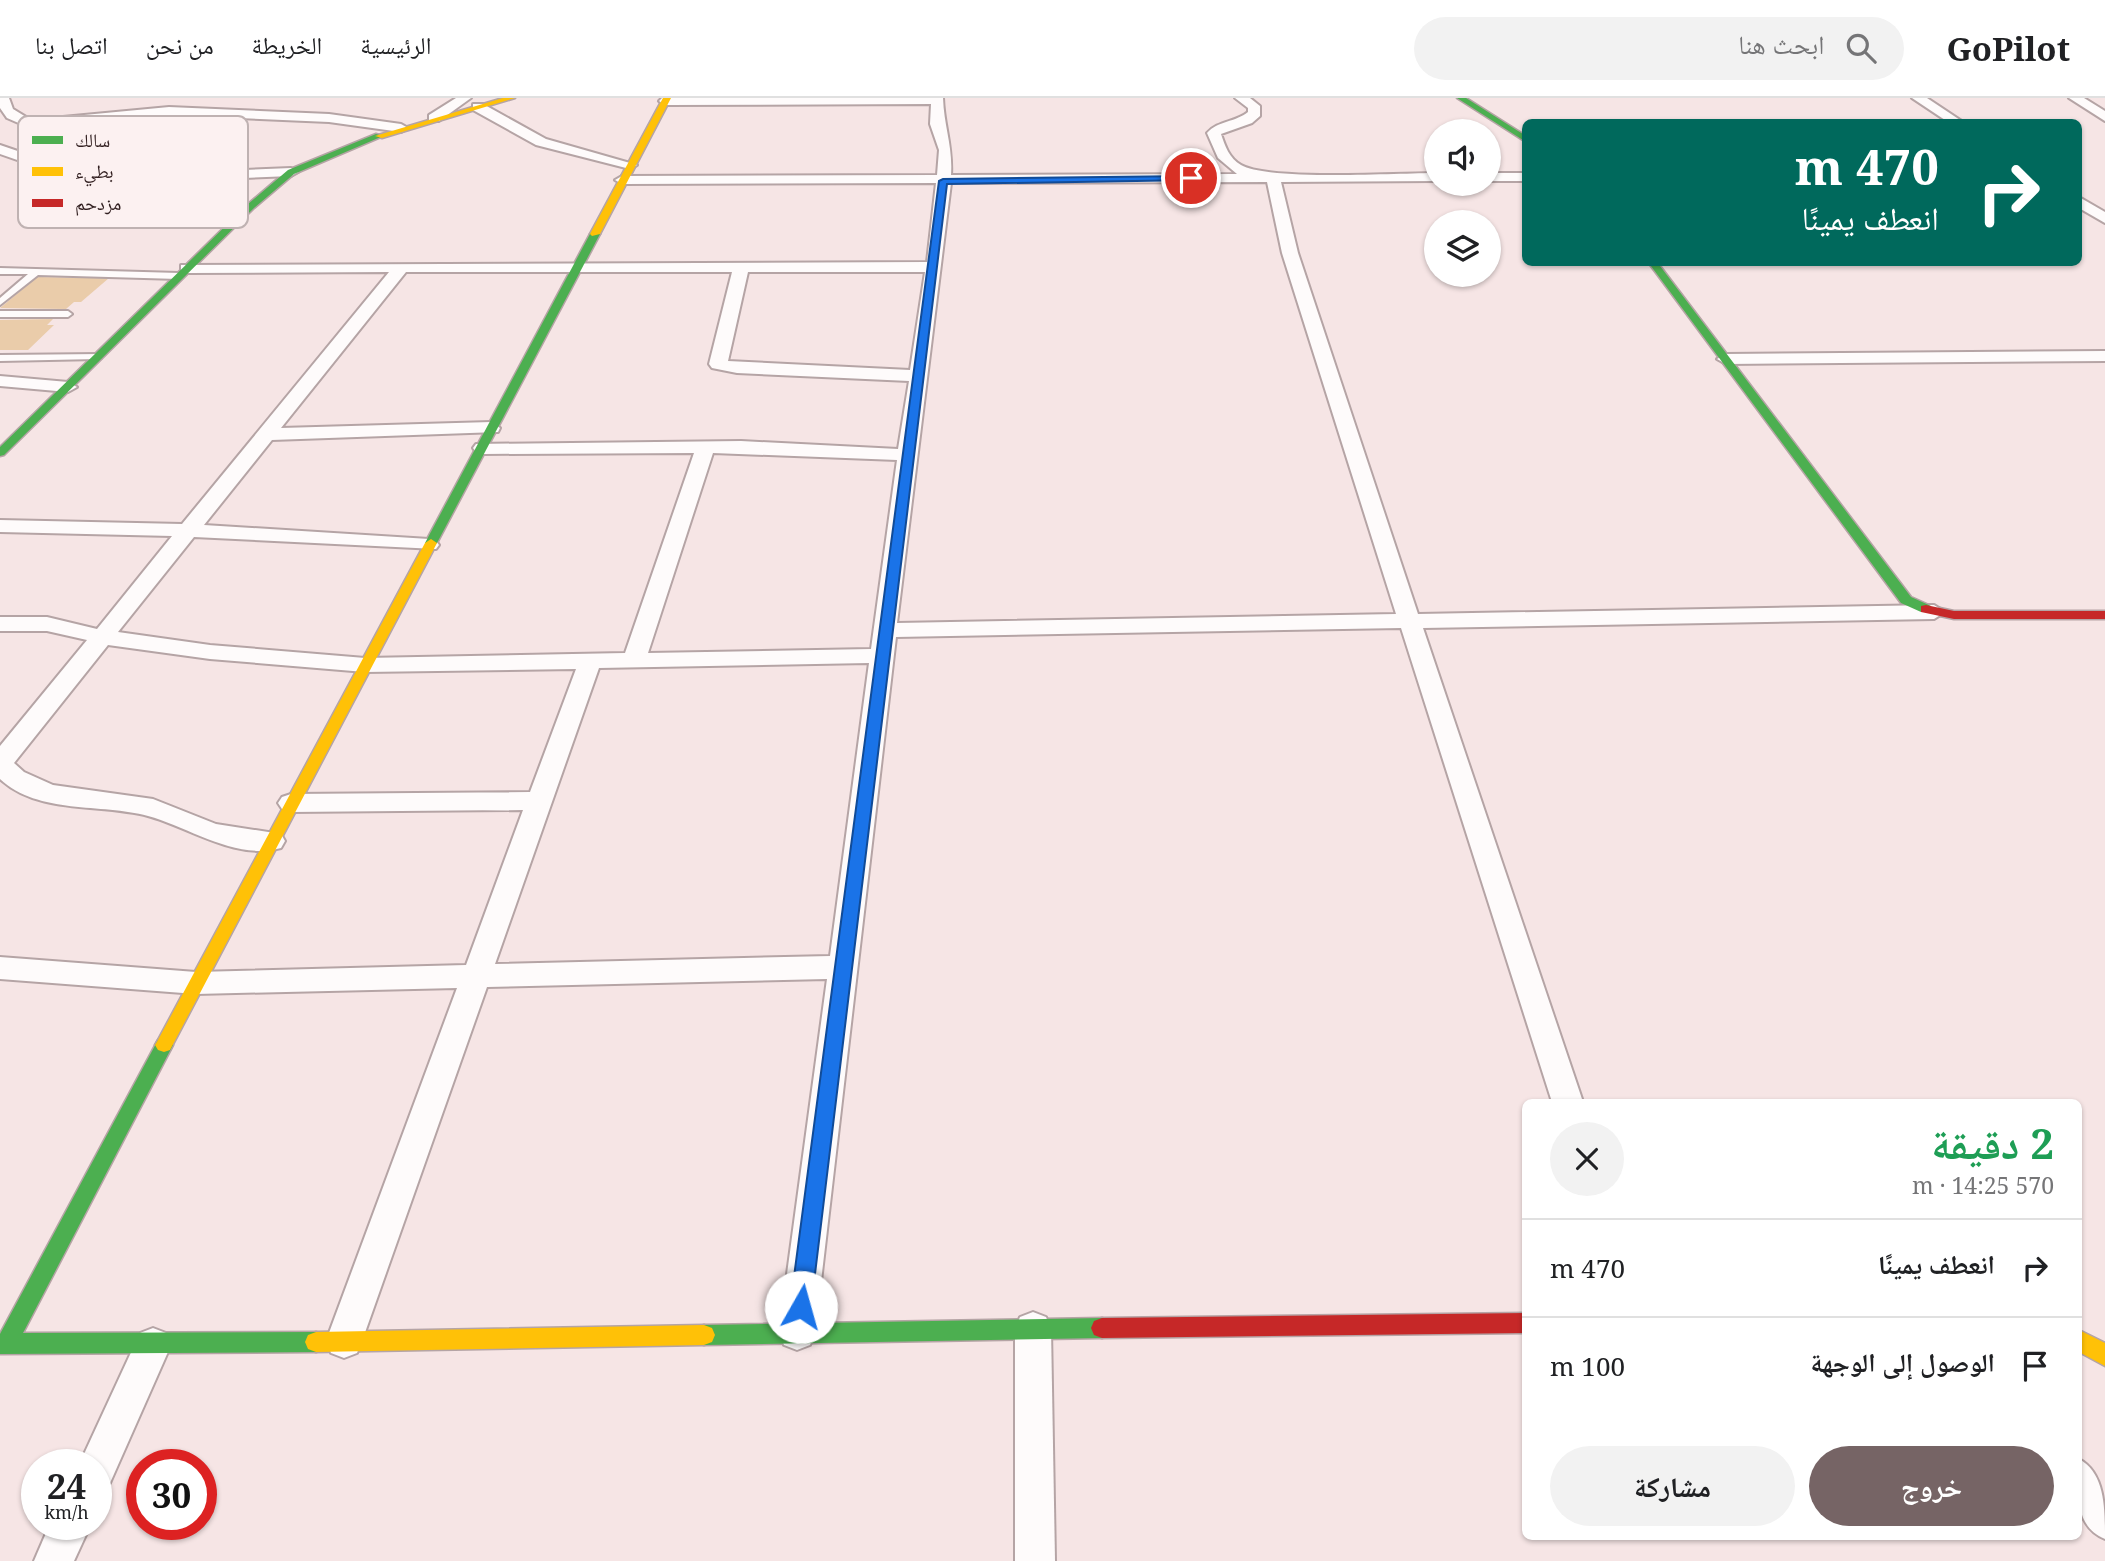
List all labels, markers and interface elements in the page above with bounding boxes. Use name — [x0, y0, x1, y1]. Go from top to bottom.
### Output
search box — [1414, 17, 1904, 80]
text: ابحث هنا — [1738, 26, 1824, 62]
text: GoPilot — [1946, 26, 2070, 71]
text: اتصل بنا — [35, 28, 108, 61]
text: من نحن — [146, 28, 214, 61]
text: الخريطة — [252, 28, 322, 61]
text: الرئيسية — [360, 28, 431, 61]
icon: search — [1842, 29, 1880, 67]
legend — [18, 116, 248, 228]
map controls — [1424, 119, 1501, 287]
button: sound — [1424, 119, 1501, 196]
text: سالك — [75, 127, 110, 153]
text: 470 m — [1795, 133, 1939, 199]
icon: right — [1963, 147, 2054, 238]
pin — [1161, 148, 1221, 208]
text: بطيء — [75, 158, 114, 187]
icon: arrive — [1172, 159, 1210, 197]
text: مزدحم — [75, 190, 121, 216]
text: انعطف يمينًا — [1802, 196, 1939, 239]
button: layers — [1424, 210, 1501, 287]
text: 2 دقيقة — [1931, 1114, 2054, 1171]
button: close — [1550, 1122, 1624, 1196]
text: 570 m · 14:25 — [1912, 1169, 2054, 1201]
text: انعطف يمينًا — [1878, 1246, 1995, 1282]
icon: right — [2016, 1249, 2054, 1287]
text: 470 m — [1550, 1250, 1625, 1286]
position arrow — [764, 1270, 838, 1344]
text: الوصول إلى الوجهة — [1811, 1344, 1995, 1380]
icon: arrive — [2016, 1347, 2054, 1385]
text: 100 m — [1550, 1348, 1625, 1384]
button: مشاركة — [1550, 1446, 1795, 1526]
button: خروج — [1809, 1446, 2054, 1526]
speed limit sign: 30 — [126, 1449, 217, 1540]
text: 24 — [47, 1462, 86, 1509]
text: km/h — [44, 1500, 89, 1524]

